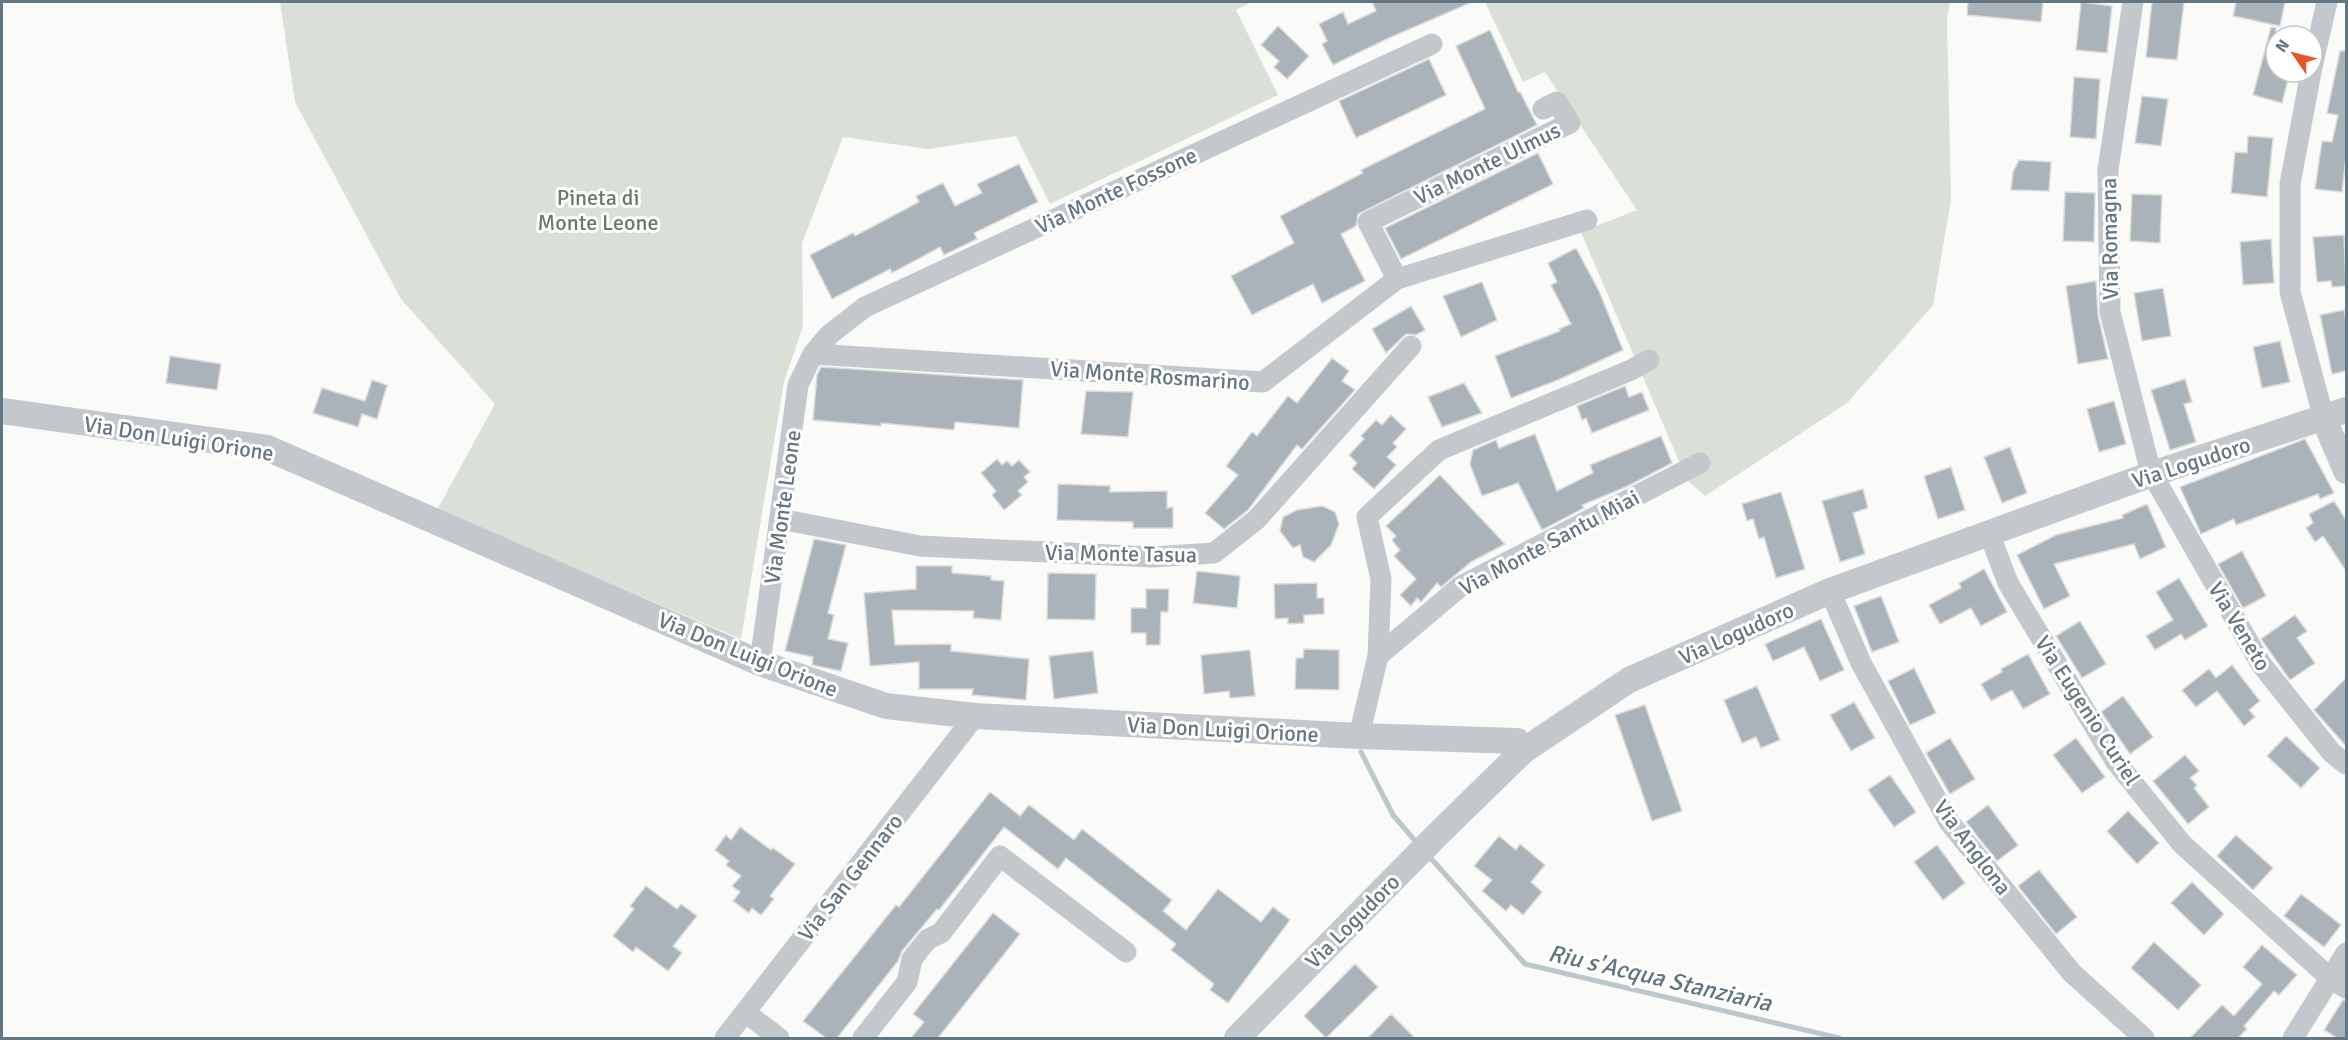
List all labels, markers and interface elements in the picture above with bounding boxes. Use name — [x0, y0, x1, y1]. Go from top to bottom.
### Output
north arrow — [2264, 24, 2324, 84]
text: N — [2271, 36, 2294, 56]
street label: Via Monte Ulmus — [1410, 116, 1565, 211]
street label: Via Monte Fossone — [1031, 141, 1201, 240]
street label: Via Romagna — [2095, 178, 2124, 300]
park label: Pineta di Monte Leone — [538, 184, 658, 236]
street label: Via Monte Rosmarino — [1049, 355, 1251, 396]
street label: Via Don Luigi Orione — [82, 410, 276, 467]
street label: Via Monte Leone — [758, 428, 807, 586]
street label: Via Logudoro — [2129, 431, 2254, 494]
street label: Via Monte Santu Miai — [1455, 484, 1644, 601]
street label: Via Monte Tasua — [1045, 539, 1197, 568]
street label: Via Veneto — [2202, 577, 2277, 676]
street label: Via Logudoro — [1675, 596, 1798, 671]
street label: Via Don Luigi Orione — [654, 606, 842, 703]
street label: Via Eugenio Curiel — [2029, 630, 2146, 790]
street label: Via Don Luigi Orione — [1127, 711, 1319, 748]
street label: Via Anglona — [1928, 794, 2017, 900]
street label: Via San Gennaro — [792, 808, 909, 946]
street label: Via Logudoro — [1299, 868, 1405, 974]
water label: Riu s'Acqua Stanziaria — [1545, 938, 1775, 1018]

